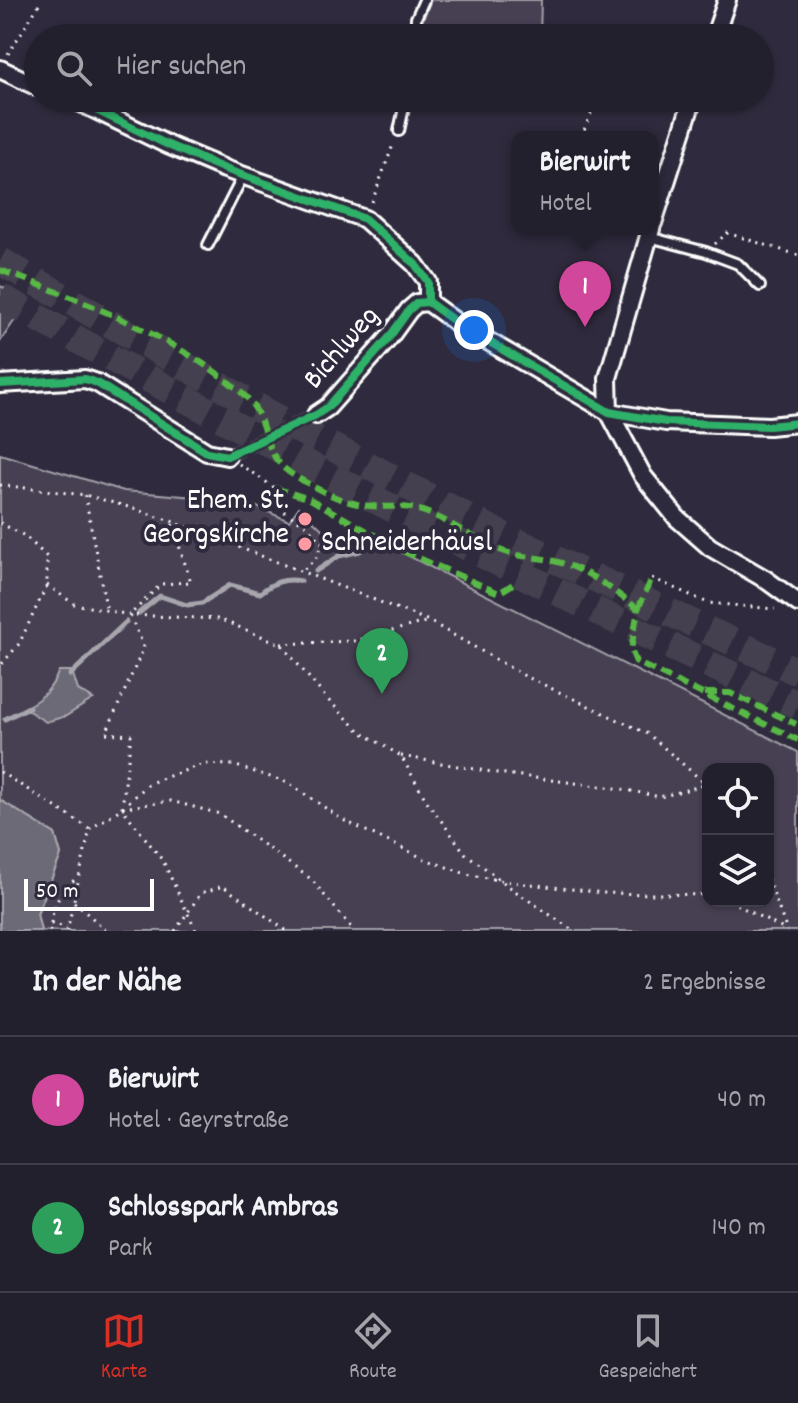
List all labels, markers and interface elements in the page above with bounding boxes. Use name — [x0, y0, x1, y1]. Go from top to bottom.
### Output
search box — [24, 24, 774, 112]
icon: search — [52, 46, 96, 90]
text: Hier suchen — [116, 47, 246, 90]
popup — [511, 131, 659, 235]
text: Bierwirt — [539, 143, 631, 186]
text: Hotel — [539, 186, 592, 223]
pin: 1 — [559, 261, 611, 327]
street label: Bichlweg — [295, 298, 391, 400]
your location — [454, 310, 494, 350]
place label: Ehem. St. Georgskirche — [142, 481, 289, 558]
marker: Ehem. St. Georgskirche — [296, 510, 314, 528]
place label: Schneiderhäusl — [321, 523, 492, 566]
marker: Schneiderhäusl — [296, 535, 314, 553]
pin: 2 — [356, 628, 408, 694]
map controls — [702, 763, 774, 907]
button: locate — [702, 763, 774, 835]
button: layers — [702, 835, 774, 907]
scale bar — [24, 875, 154, 911]
text: 50 m — [36, 877, 78, 908]
text: In der Nähe — [32, 959, 182, 1008]
text: 2 Ergebnisse — [643, 965, 766, 1002]
text: Bierwirt — [108, 1060, 199, 1103]
text: 1 — [55, 1082, 61, 1119]
text: 40 m — [717, 1082, 766, 1119]
text: Hotel · Geyrstraße — [108, 1103, 289, 1140]
text: Schlosspark Ambras — [108, 1188, 339, 1231]
text: 2 — [52, 1210, 64, 1247]
text: 140 m — [712, 1210, 766, 1247]
text: Park — [108, 1231, 152, 1268]
tab: Karte — [101, 1309, 147, 1388]
tab: Route — [349, 1309, 397, 1388]
tab: Gespeichert — [598, 1309, 697, 1388]

